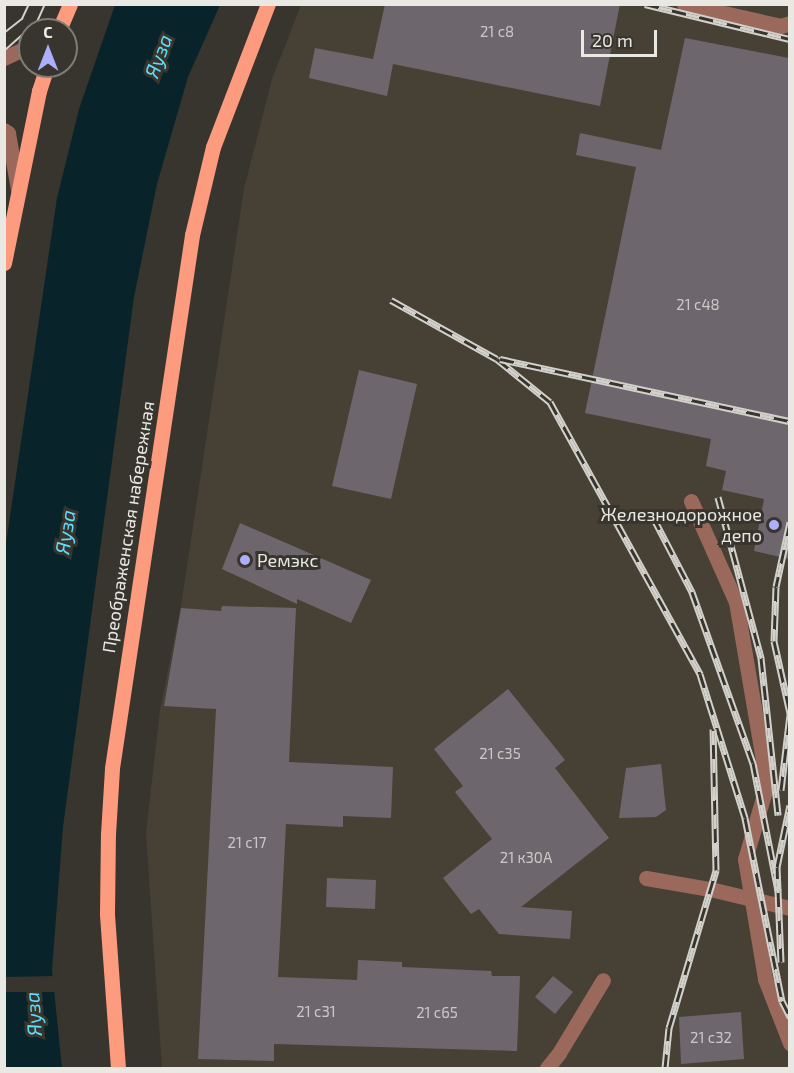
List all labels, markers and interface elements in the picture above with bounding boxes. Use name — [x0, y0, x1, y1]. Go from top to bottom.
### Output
north arrow — [18, 18, 78, 78]
scale bar — [584, 18, 660, 56]
text: С — [43, 22, 53, 41]
house number: 21 с8 — [480, 23, 514, 41]
text: 20 m — [592, 29, 633, 51]
water label: Яуза — [139, 31, 177, 81]
house number: 21 с48 — [676, 296, 720, 314]
street label: Преображенская набережная — [97, 399, 159, 655]
place label: Железнодорожное депо — [601, 504, 762, 546]
water label: Яуза — [50, 508, 80, 556]
marker: Железнодорожное депо — [767, 518, 781, 532]
place label: Ремэкс — [257, 549, 318, 571]
marker: Ремэкс — [238, 553, 252, 567]
house number: 21 с35 — [479, 745, 521, 763]
house number: 21 с17 — [228, 834, 266, 852]
house number: 21 к30А — [500, 849, 552, 867]
water label: Яуза — [19, 991, 47, 1037]
house number: 21 с31 — [296, 1003, 336, 1021]
house number: 21 с65 — [416, 1004, 458, 1022]
house number: 21 с32 — [690, 1029, 732, 1047]

